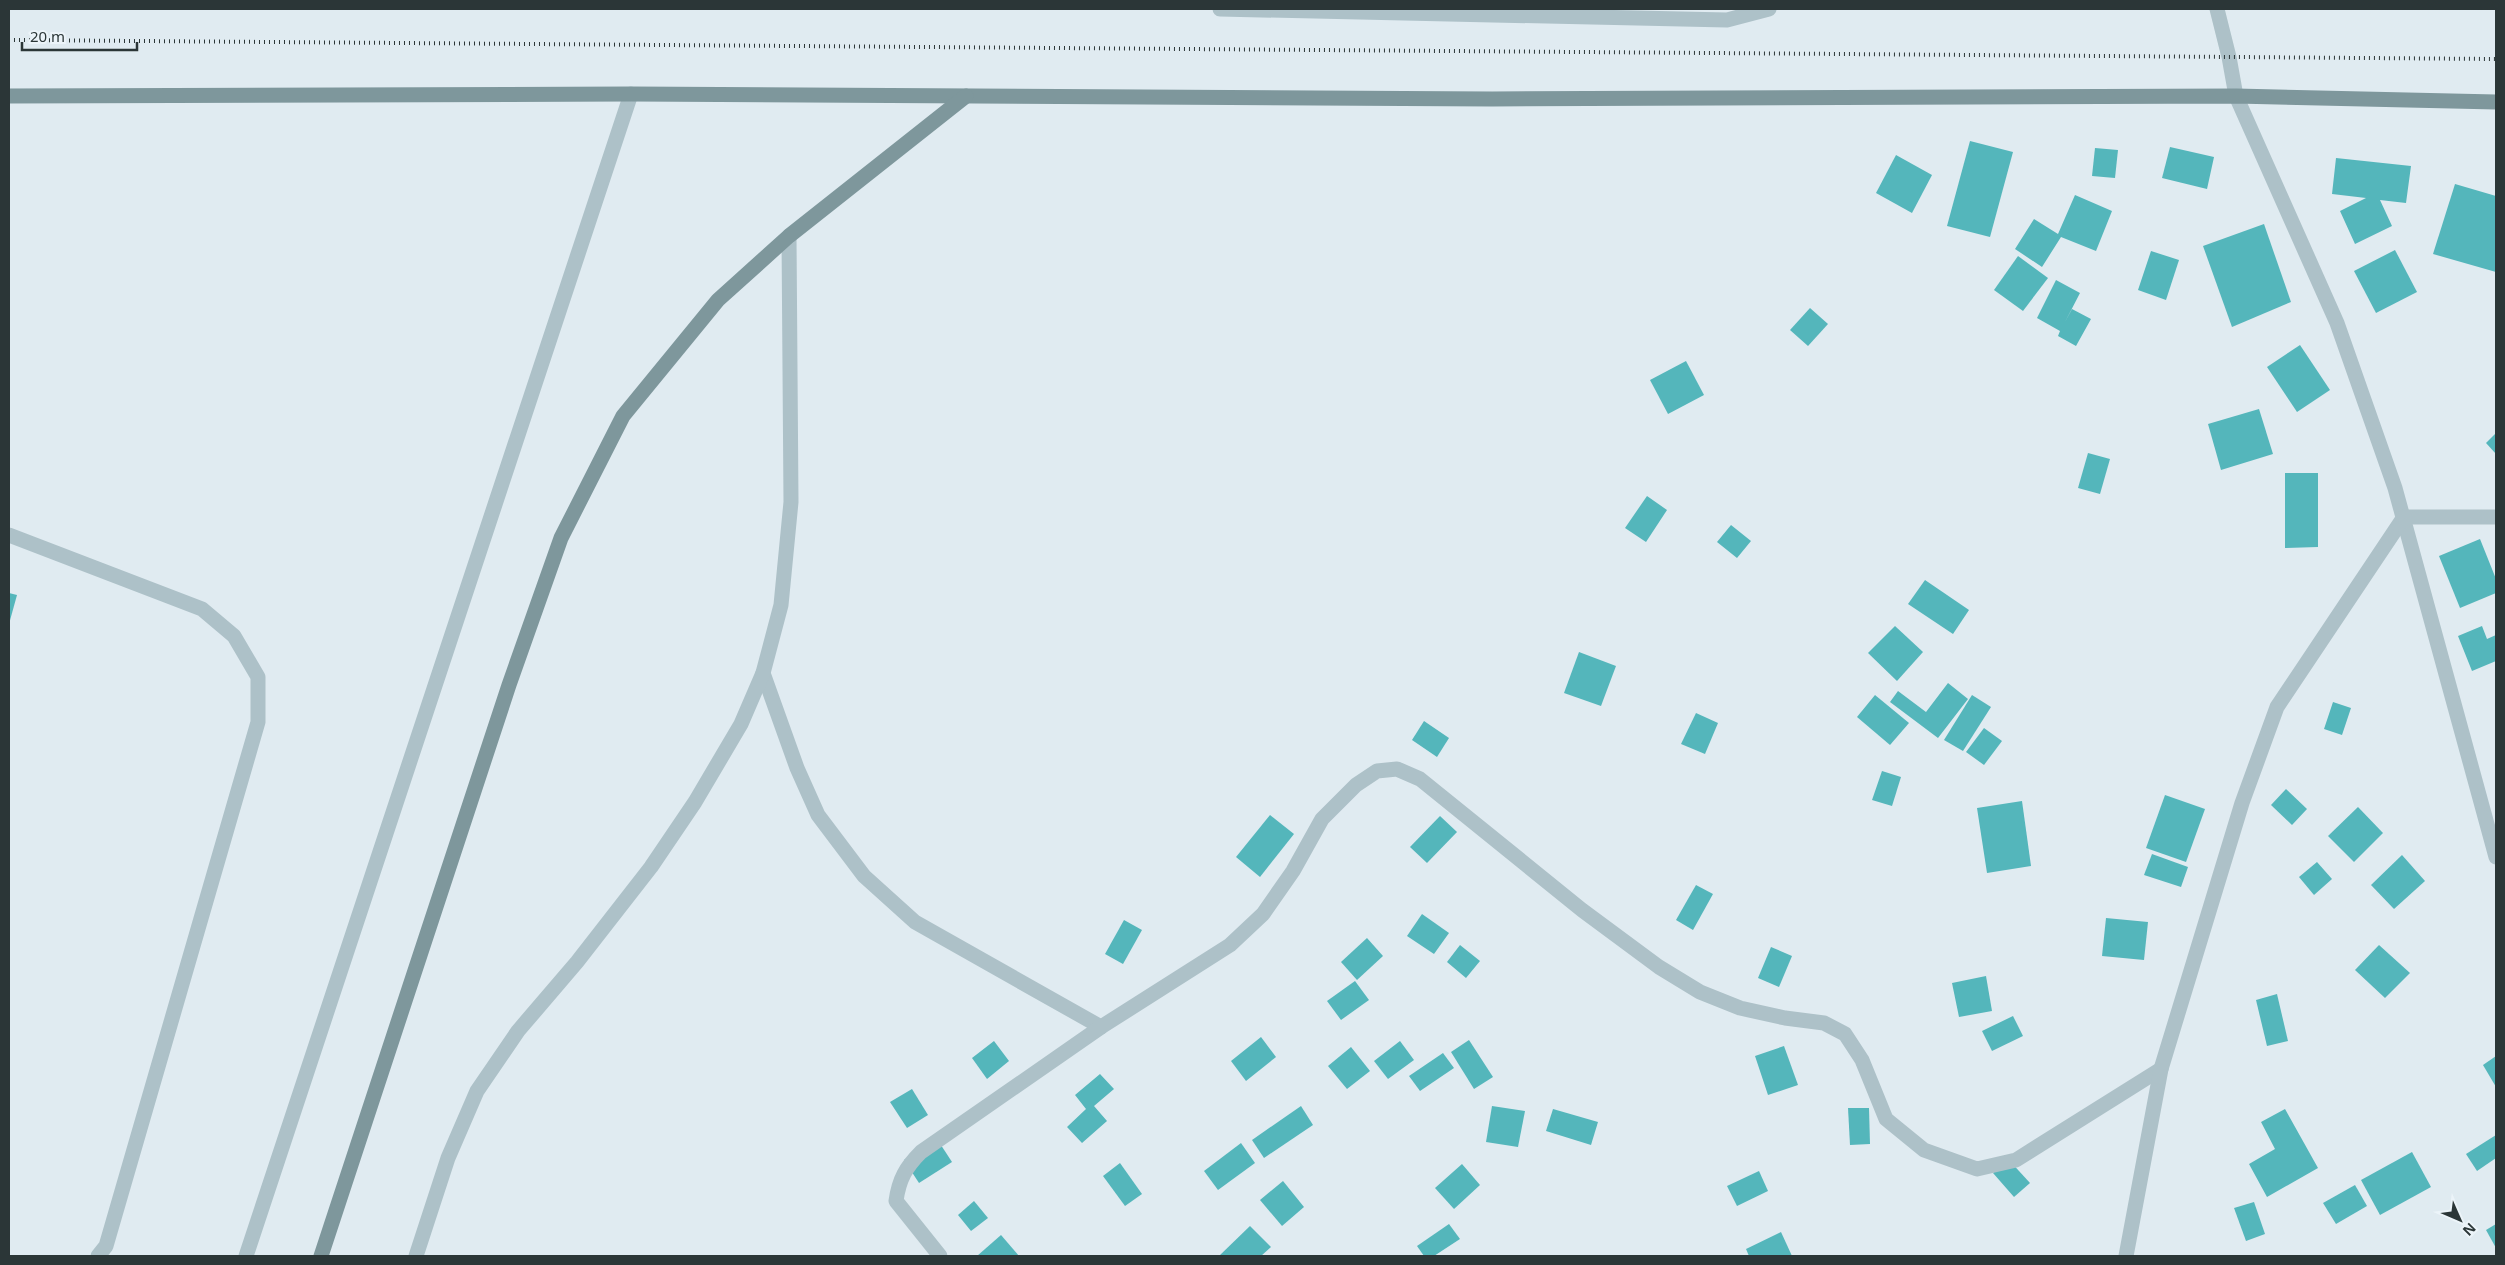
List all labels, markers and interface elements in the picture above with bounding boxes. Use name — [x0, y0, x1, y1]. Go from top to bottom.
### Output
scale bar — [22, 20, 138, 52]
text: 20 m — [30, 26, 65, 46]
north arrow — [2435, 1195, 2485, 1245]
text: N — [2459, 1219, 2480, 1240]

